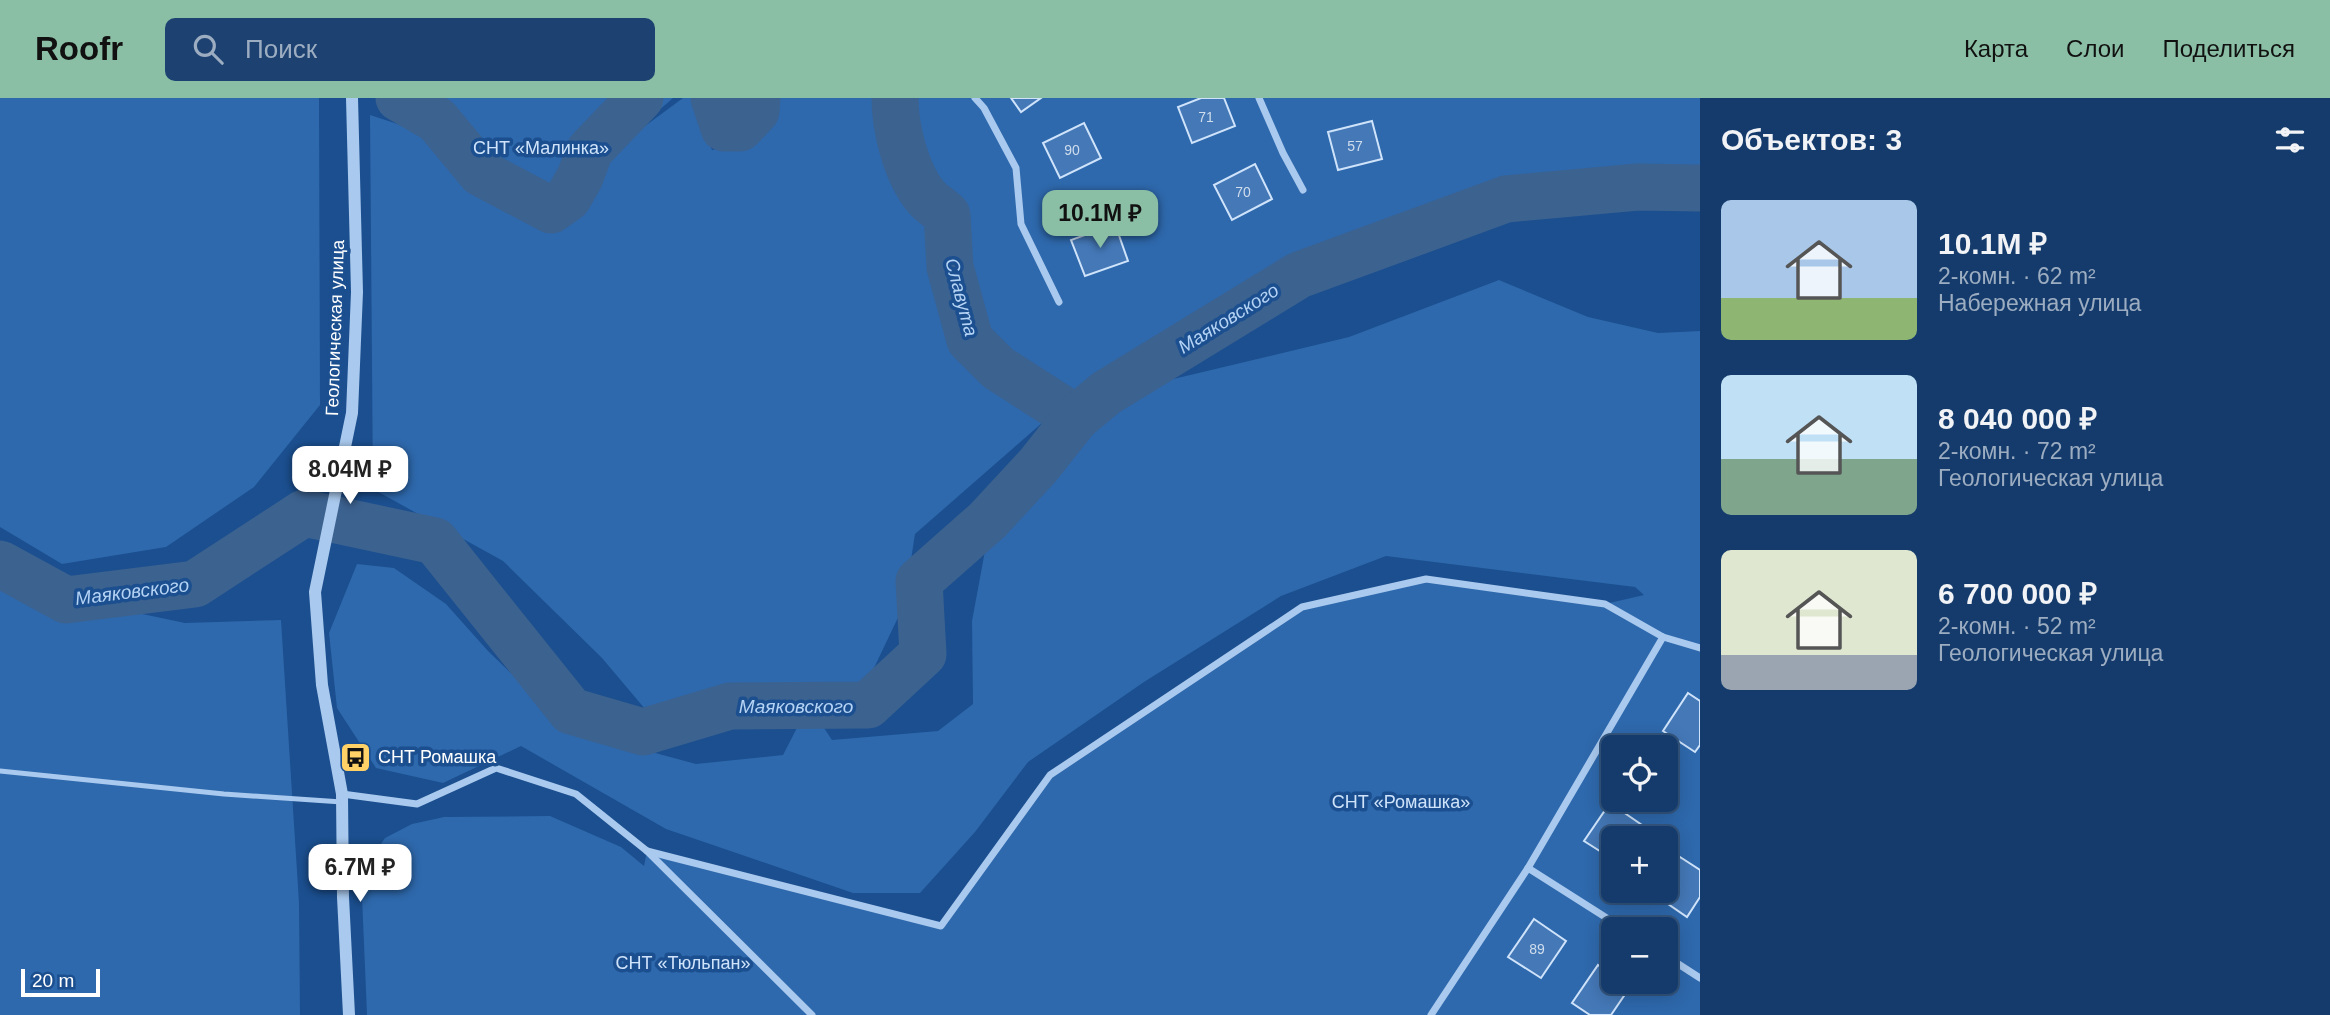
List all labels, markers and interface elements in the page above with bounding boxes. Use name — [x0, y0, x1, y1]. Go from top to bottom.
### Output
search box — [165, 18, 655, 81]
text: Roofr — [35, 30, 123, 67]
icon: search — [189, 30, 227, 68]
text: Поиск — [245, 34, 317, 64]
text: Карта — [1964, 35, 2028, 62]
text: Слои — [2066, 35, 2124, 62]
text: Поделиться — [2162, 35, 2295, 62]
house number: 71 — [1198, 109, 1214, 125]
icon: filters — [2271, 121, 2309, 159]
text: Объектов: 3 — [1721, 123, 1902, 156]
park label: СНТ «Малинка» — [473, 138, 609, 158]
house number: 57 — [1347, 138, 1363, 154]
house number: 90 — [1064, 142, 1080, 158]
house number: 70 — [1235, 184, 1251, 200]
pin: 10.1M ₽ — [1035, 190, 1165, 250]
text: 10.1M ₽ — [1058, 200, 1142, 226]
text: 10.1M ₽ — [1938, 227, 2047, 260]
icon: home — [1777, 228, 1861, 312]
street label: Геологическая улица — [322, 239, 348, 416]
water label: Славута — [941, 256, 982, 338]
text: 2-комн. · 62 m² — [1938, 263, 2096, 289]
water label: Маяковского — [1174, 279, 1282, 358]
text: Набережная улица — [1938, 290, 2141, 316]
text: 8 040 000 ₽ — [1938, 402, 2097, 435]
icon: home — [1777, 403, 1861, 487]
text: 2-комн. · 72 m² — [1938, 438, 2096, 464]
pin: 8.04M ₽ — [285, 446, 415, 506]
text: 8.04M ₽ — [308, 456, 392, 482]
text: Геологическая улица — [1938, 465, 2163, 491]
water label: Маяковского — [74, 574, 190, 609]
text: 6 700 000 ₽ — [1938, 577, 2097, 610]
icon: home — [1777, 578, 1861, 662]
text: 2-комн. · 52 m² — [1938, 613, 2096, 639]
text: Геологическая улица — [1938, 640, 2163, 666]
water label: Маяковского — [739, 696, 853, 717]
map controls — [1601, 735, 1678, 994]
button: locate — [1601, 735, 1678, 812]
bus stop icon: СНТ Ромашка — [338, 740, 372, 774]
place label: СНТ Ромашка — [378, 747, 497, 767]
park label: СНТ «Ромашка» — [1332, 792, 1470, 812]
button: + — [1601, 826, 1678, 903]
pin: 6.7M ₽ — [303, 844, 417, 904]
text: 6.7M ₽ — [325, 854, 395, 880]
button: − — [1601, 917, 1678, 994]
house number: 89 — [1529, 941, 1545, 957]
park label: СНТ «Тюльпан» — [616, 953, 750, 973]
scale bar — [21, 966, 100, 998]
text: 20 m — [32, 970, 74, 991]

